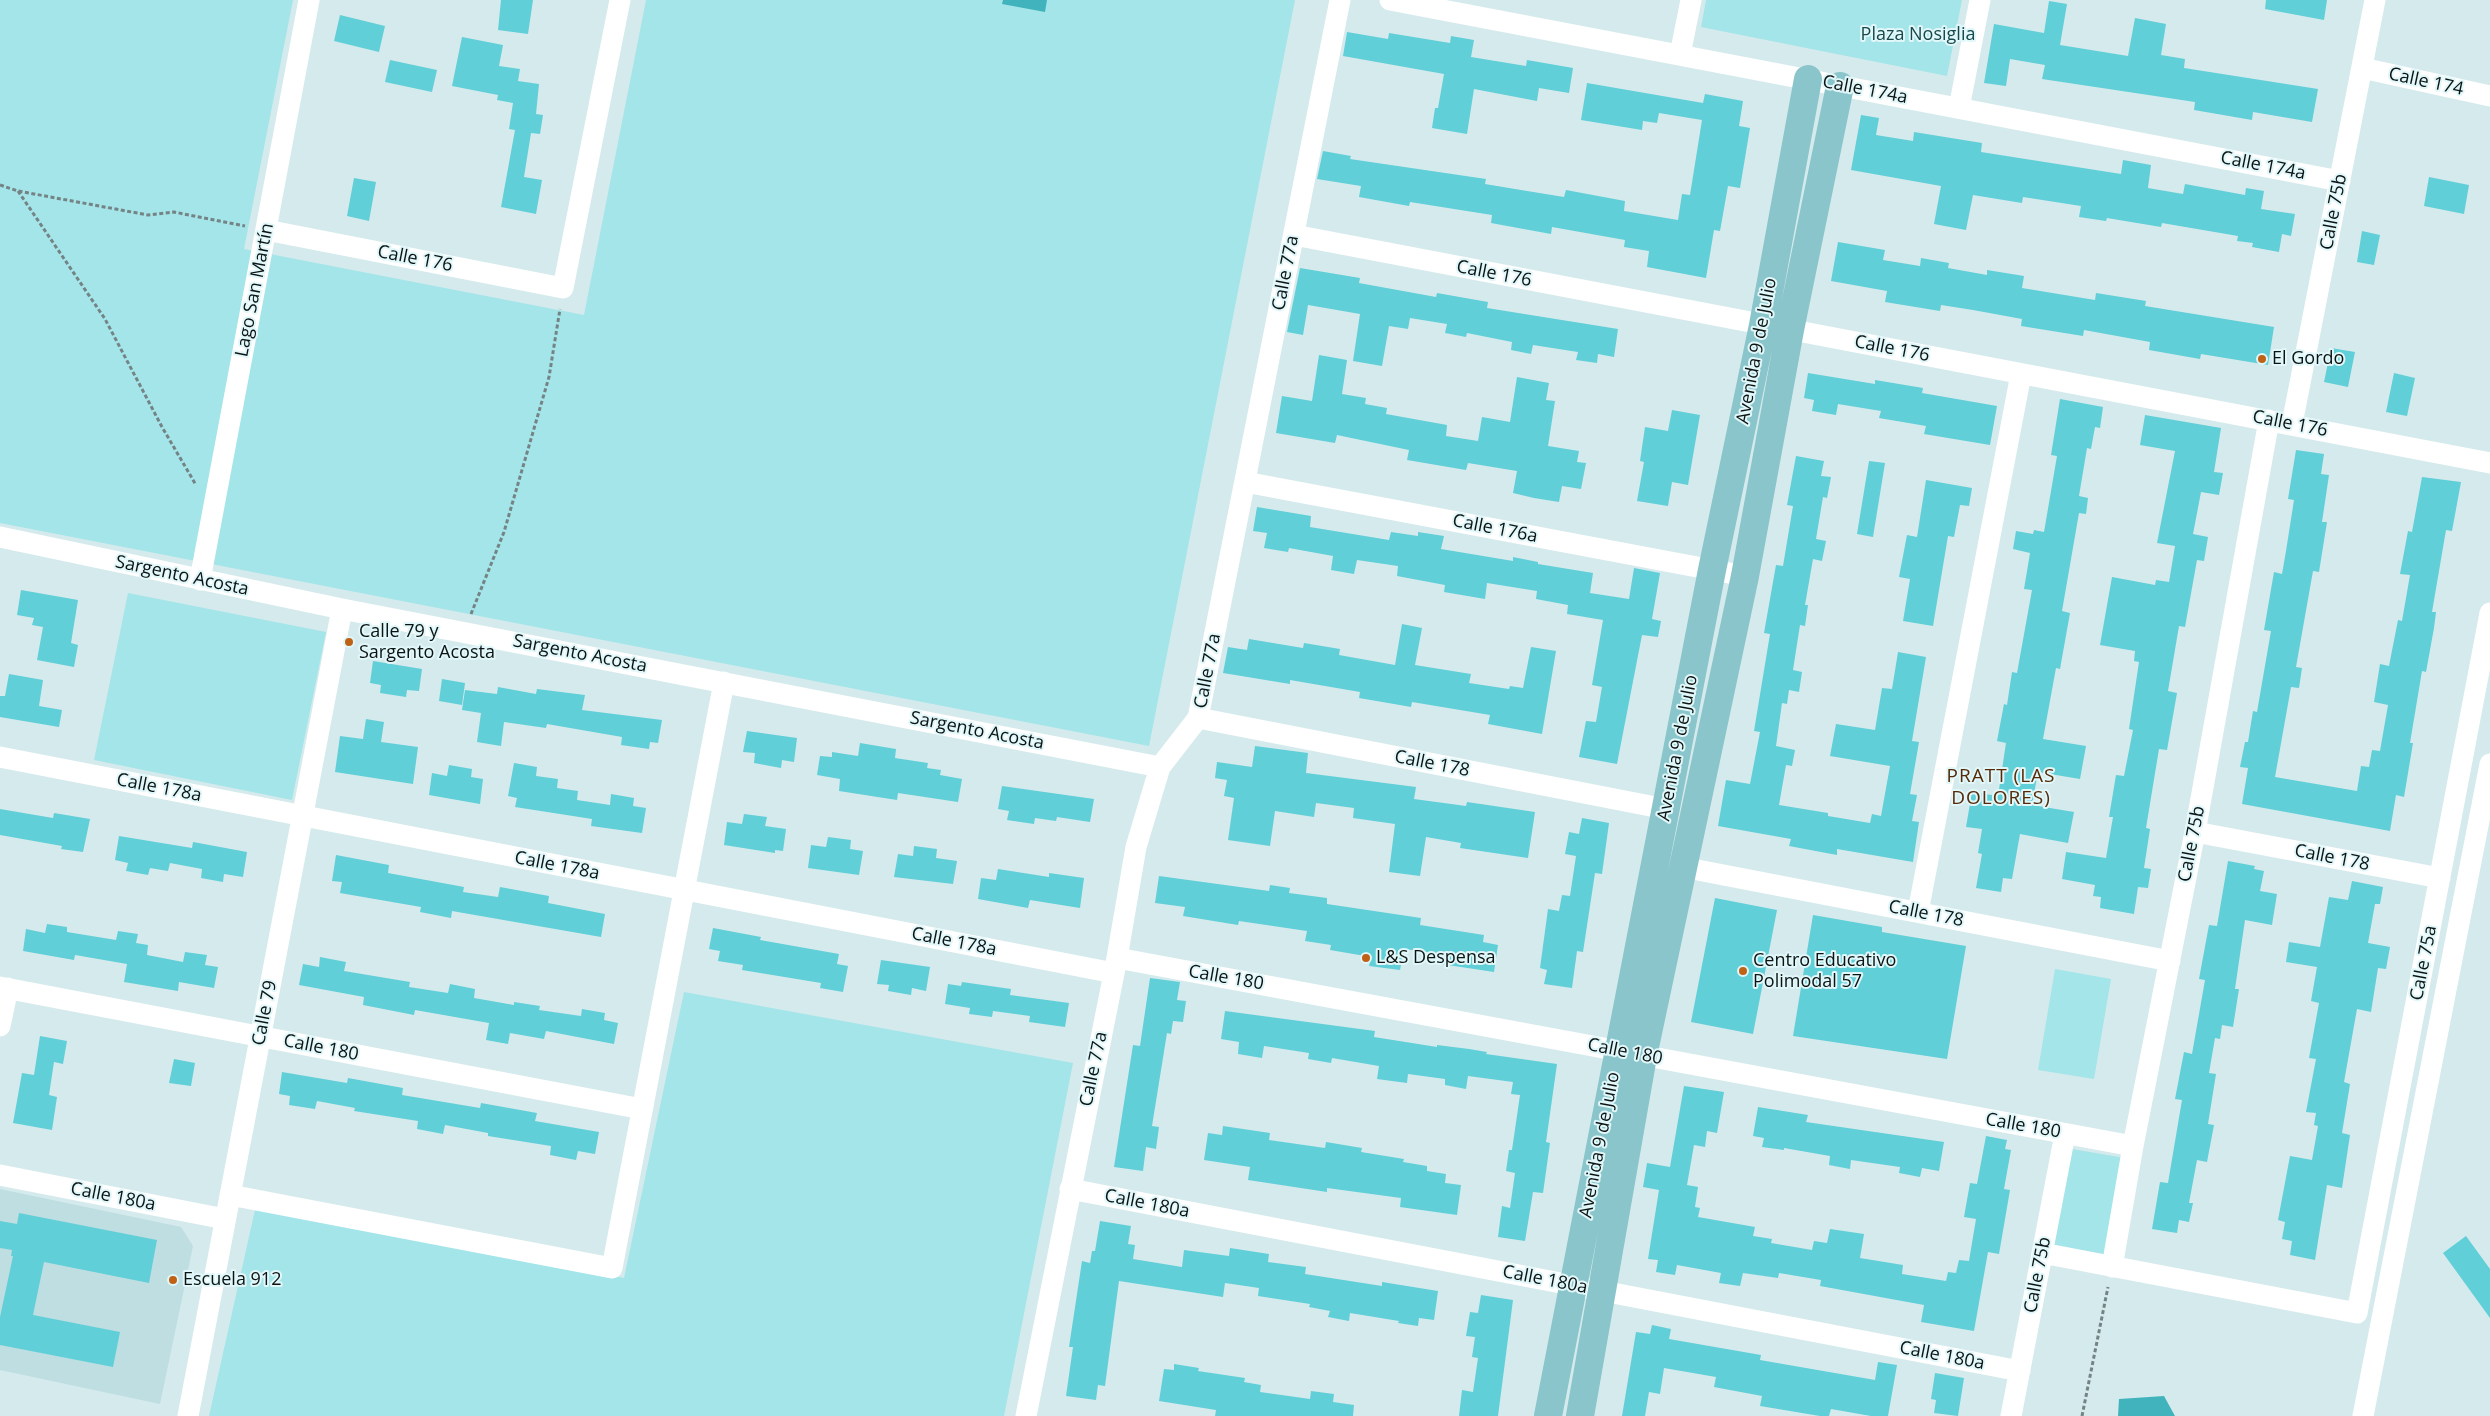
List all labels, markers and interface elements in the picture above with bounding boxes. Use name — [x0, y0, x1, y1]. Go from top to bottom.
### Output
park label: Plaza Nosiglia — [1861, 24, 1975, 46]
street label: Calle 174 — [2387, 64, 2465, 100]
street label: Calle 174a — [1821, 71, 1909, 109]
street label: Calle 174a — [2219, 147, 2307, 185]
street label: Calle 75b — [2316, 172, 2352, 252]
street label: Lago San Martín — [231, 221, 279, 359]
street label: Calle 77a — [1268, 234, 1304, 312]
street label: Calle 176 — [376, 241, 454, 277]
street label: Calle 176 — [1455, 256, 1533, 292]
street label: Avenida 9 de Julio — [1732, 276, 1782, 426]
street label: Calle 176 — [1853, 331, 1931, 367]
place label: El Gordo — [2272, 348, 2344, 370]
marker: El Gordo — [2256, 353, 2268, 365]
street label: Calle 176 — [2251, 406, 2329, 442]
street label: Calle 176a — [1451, 510, 1539, 548]
street label: Sargento Acosta — [113, 551, 251, 601]
place label: Calle 79 y Sargento Acosta — [359, 621, 495, 664]
street label: Sargento Acosta — [511, 630, 649, 678]
street label: Calle 77a — [1190, 632, 1226, 710]
marker: Calle 79 y Sargento Acosta — [343, 636, 355, 648]
street label: Avenida 9 de Julio — [1653, 673, 1703, 823]
street label: Sargento Acosta — [908, 707, 1046, 755]
street label: Calle 178 — [1393, 746, 1471, 782]
district label: PRATT (LAS DOLORES) — [1945, 766, 2057, 810]
street label: Calle 178a — [115, 769, 203, 807]
street label: Calle 75b — [2174, 804, 2210, 884]
street label: Calle 178 — [2293, 840, 2371, 876]
street label: Calle 178a — [513, 847, 601, 885]
street label: Calle 178 — [1887, 896, 1965, 932]
street label: Calle 178a — [910, 923, 998, 961]
street label: Calle 75a — [2406, 924, 2442, 1002]
place label: L&S Despensa — [1376, 947, 1496, 969]
place label: Centro Educativo Polimodal 57 — [1753, 950, 1896, 992]
marker: L&S Despensa — [1360, 952, 1372, 964]
street label: Calle 180 — [1187, 961, 1265, 995]
marker: Centro Educativo Polimodal 57 — [1737, 965, 1749, 977]
street label: Calle 79 — [248, 979, 282, 1047]
street label: Calle 180 — [282, 1030, 360, 1066]
street label: Calle 77a — [1076, 1030, 1112, 1108]
street label: Calle 180 — [1586, 1034, 1664, 1070]
street label: Avenida 9 de Julio — [1575, 1070, 1625, 1220]
street label: Calle 180 — [1984, 1109, 2062, 1143]
street label: Calle 180a — [69, 1178, 157, 1216]
street label: Calle 180a — [1103, 1185, 1191, 1223]
street label: Calle 75b — [2020, 1235, 2056, 1315]
street label: Calle 180a — [1501, 1261, 1589, 1299]
place label: Escuela 912 — [183, 1269, 281, 1291]
marker: Escuela 912 — [167, 1274, 179, 1286]
street label: Calle 180a — [1898, 1337, 1986, 1375]

